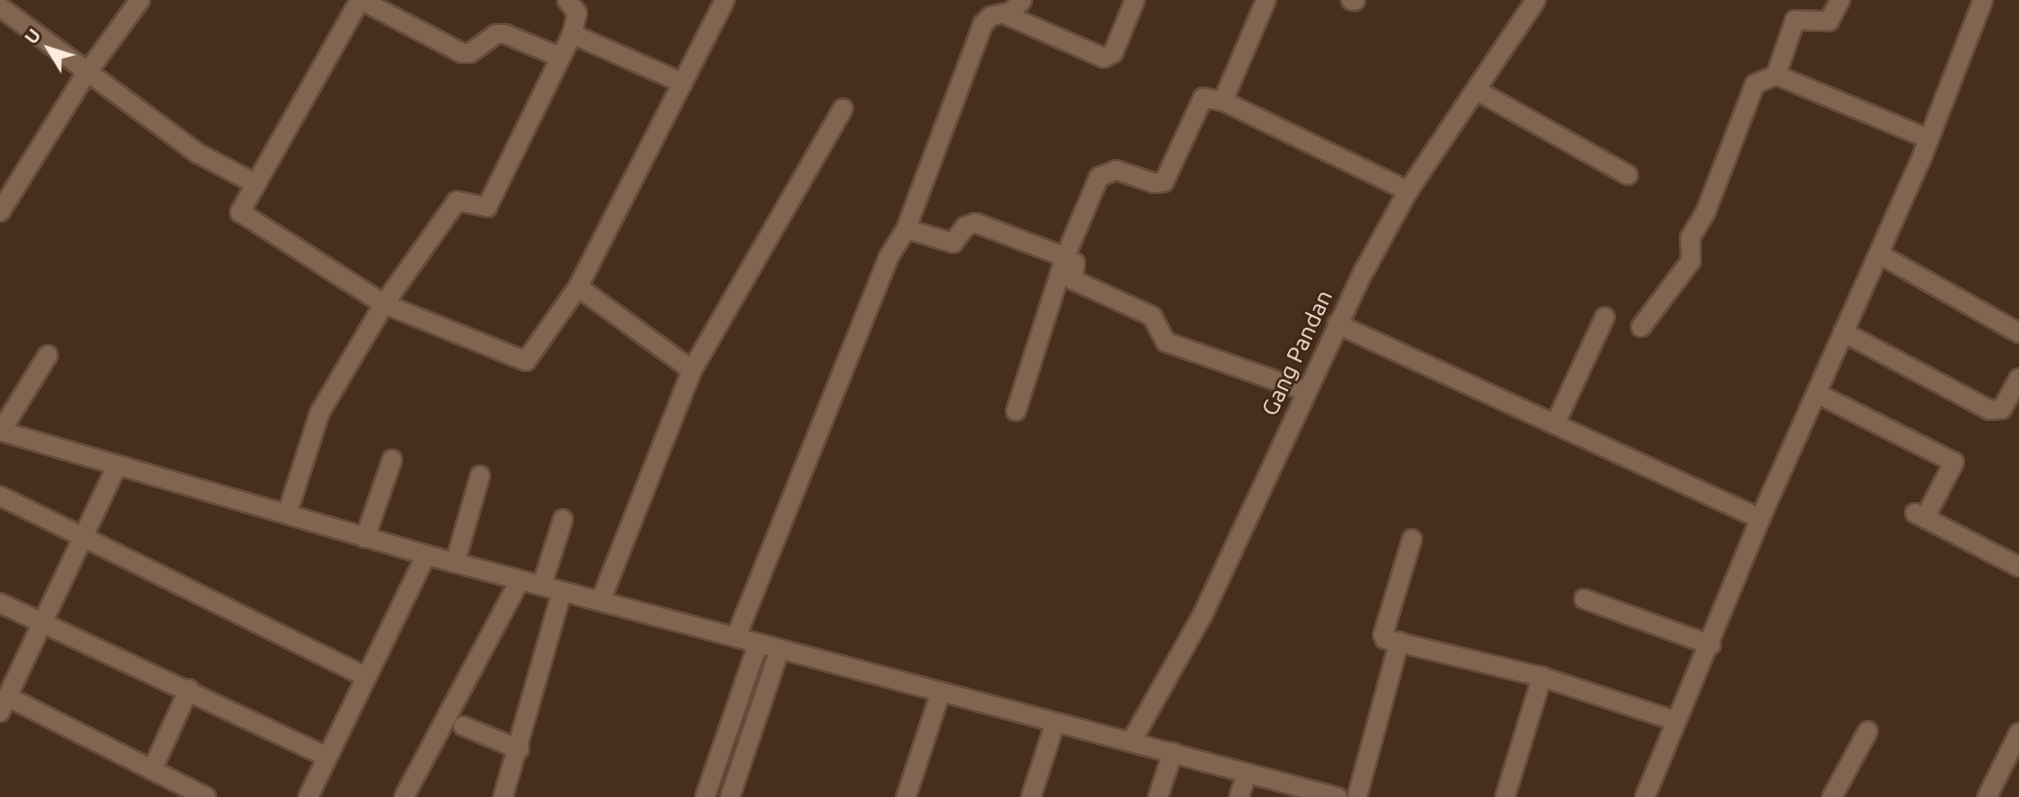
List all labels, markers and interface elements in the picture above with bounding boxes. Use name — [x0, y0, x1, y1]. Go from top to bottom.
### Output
north arrow — [14, 14, 84, 84]
text: U — [20, 24, 45, 48]
street label: Gang Pandan — [1256, 286, 1338, 420]

